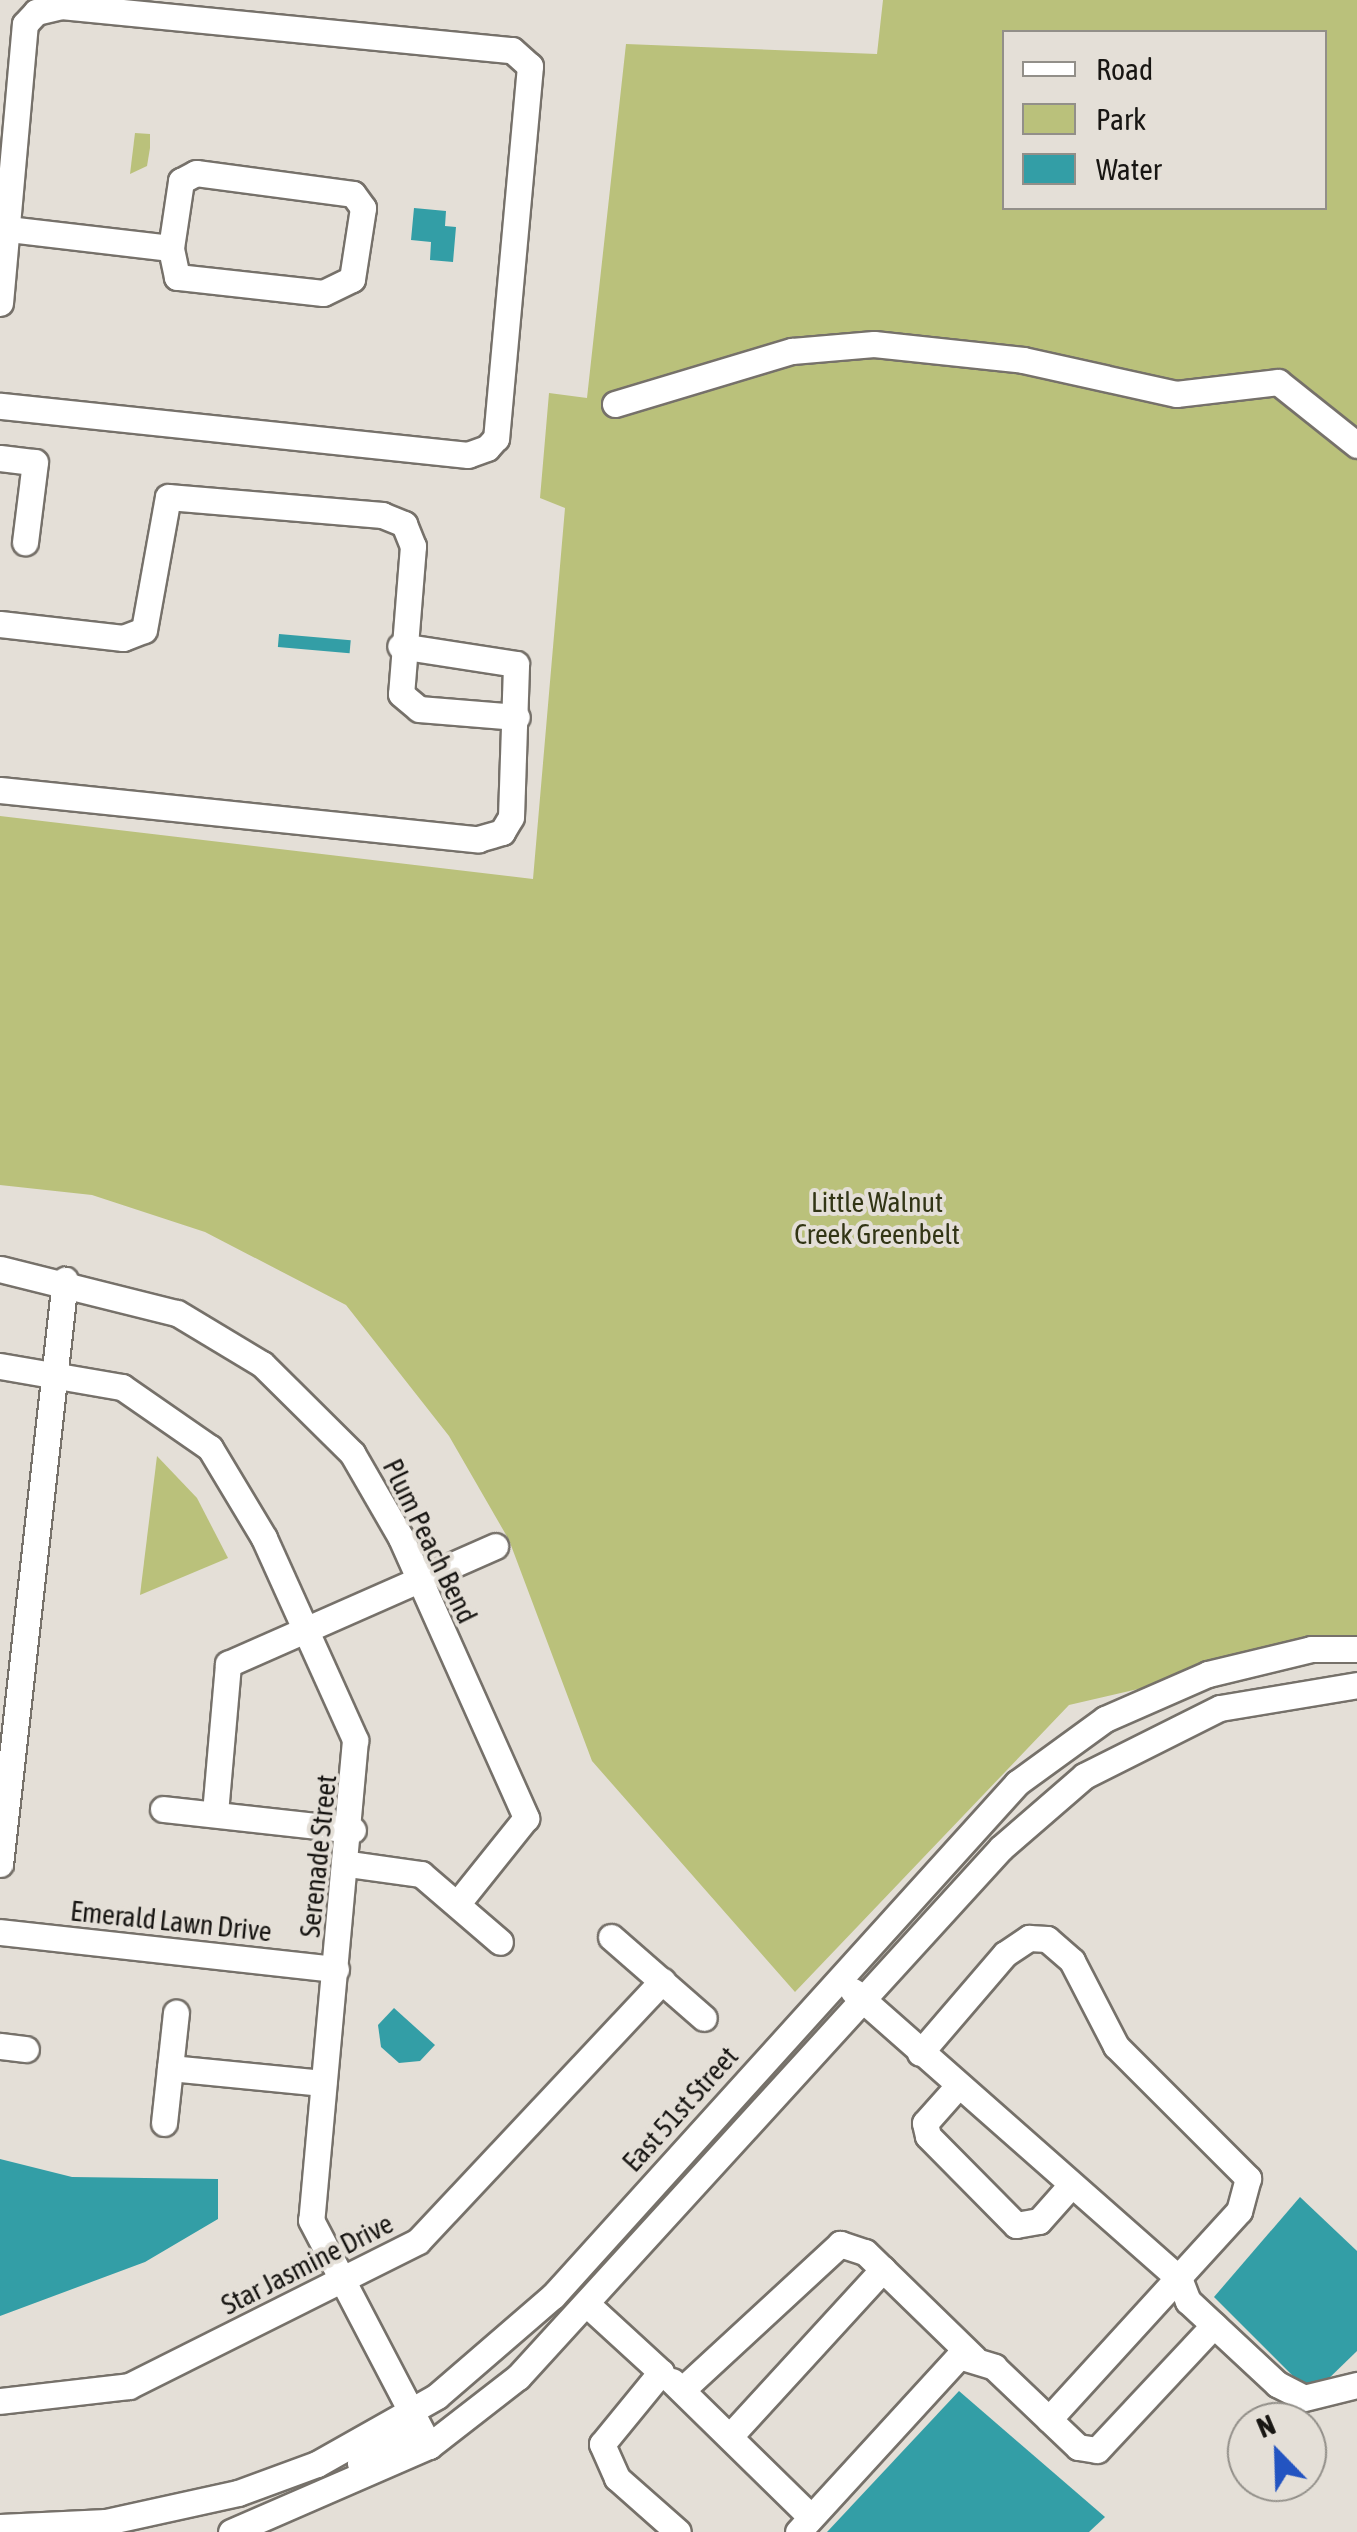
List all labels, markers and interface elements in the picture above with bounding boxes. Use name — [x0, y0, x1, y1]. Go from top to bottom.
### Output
legend — [1002, 30, 1327, 210]
text: Road — [1096, 52, 1153, 86]
text: Park — [1096, 102, 1146, 136]
text: Water — [1096, 152, 1162, 186]
park label: Little Walnut Creek Greenbelt — [794, 1185, 960, 1251]
street label: Plum Peach Bend — [376, 1453, 484, 1629]
street label: Serenade Street — [293, 1773, 343, 1939]
street label: Emerald Lawn Drive — [69, 1894, 273, 1948]
street label: East 51st Street — [615, 2040, 745, 2178]
street label: Star Jasmine Drive — [216, 2206, 398, 2322]
north arrow — [1227, 2402, 1327, 2502]
text: N — [1252, 2408, 1280, 2444]

